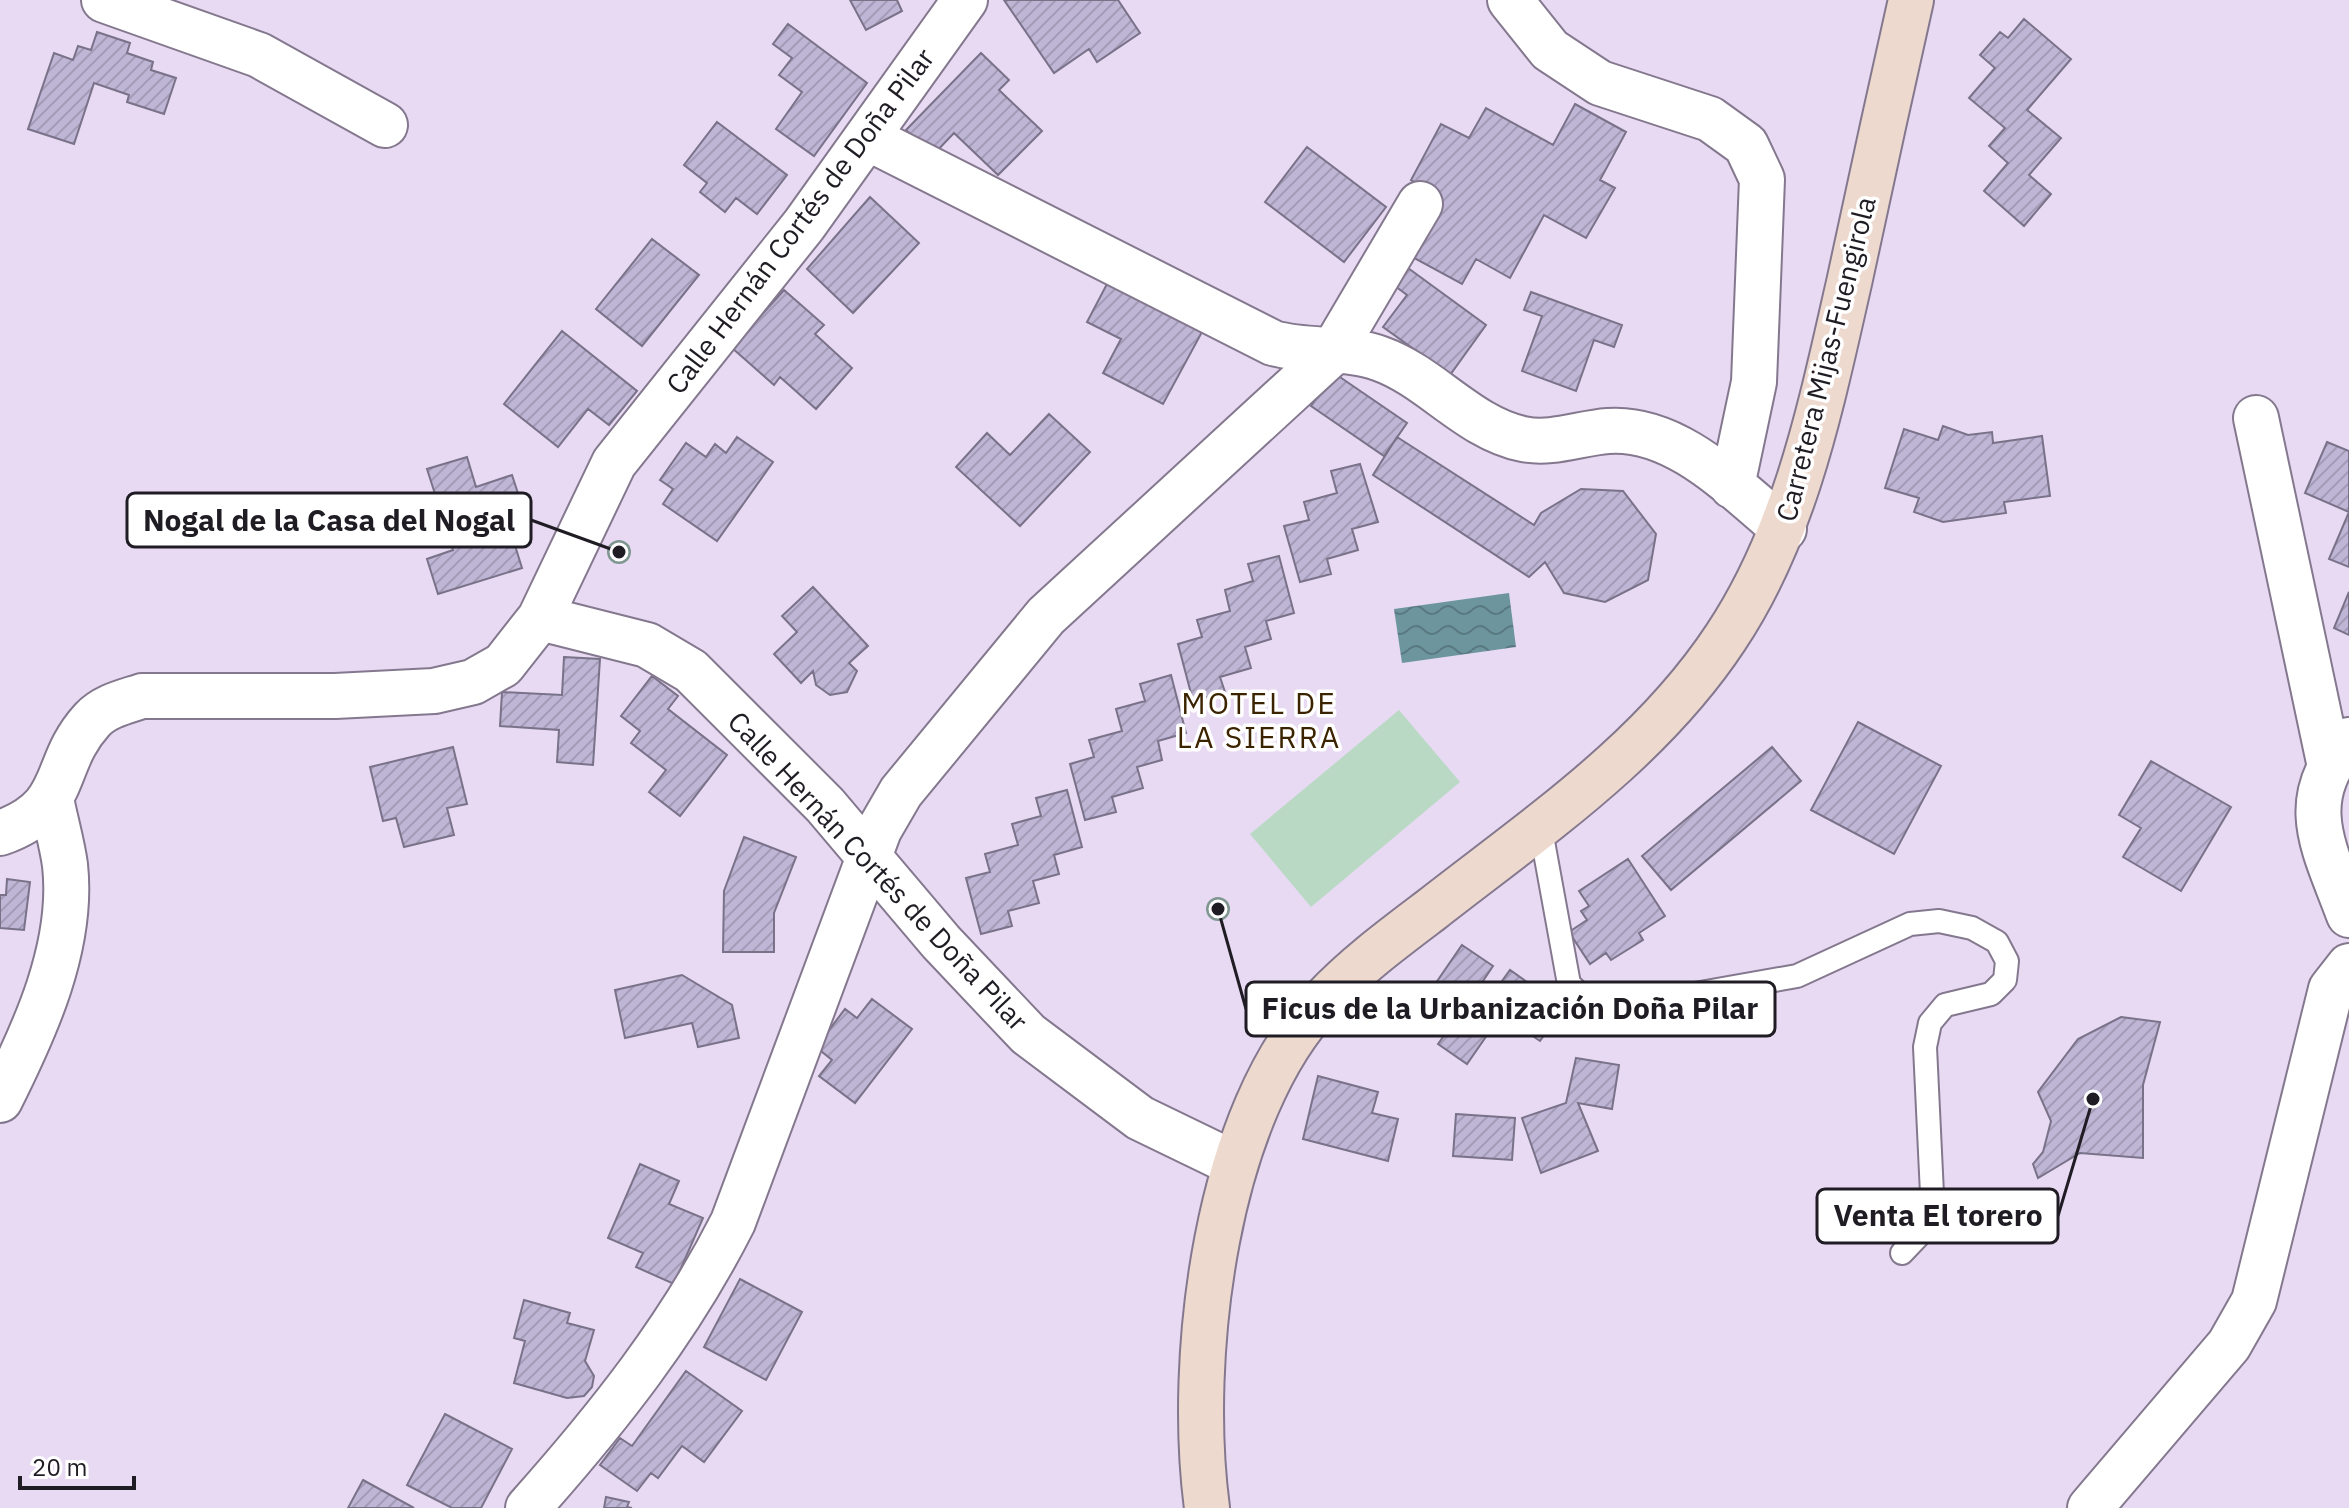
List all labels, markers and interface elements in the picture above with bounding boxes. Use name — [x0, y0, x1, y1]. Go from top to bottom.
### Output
street label: Calle Hernán Cortés de Doña Pilar — [657, 40, 942, 401]
street label: Carretera Mijas-Fuengirola — [1767, 193, 1884, 525]
callout: Nogal de la Casa del Nogal — [127, 493, 531, 547]
text: Nogal de la Casa del Nogal — [143, 500, 515, 539]
district label: MOTEL DE LA SIERRA — [1177, 683, 1341, 756]
street label: Calle Hernán Cortés de Doña Pilar — [720, 703, 1036, 1038]
callout: Ficus de la Urbanización Doña Pilar — [1246, 982, 1775, 1036]
text: Ficus de la Urbanización Doña Pilar — [1262, 988, 1758, 1027]
callout: Venta El torero — [1817, 1189, 2058, 1243]
text: Venta El torero — [1833, 1195, 2043, 1234]
scale bar — [20, 1440, 134, 1490]
text: 20 m — [32, 1451, 87, 1483]

